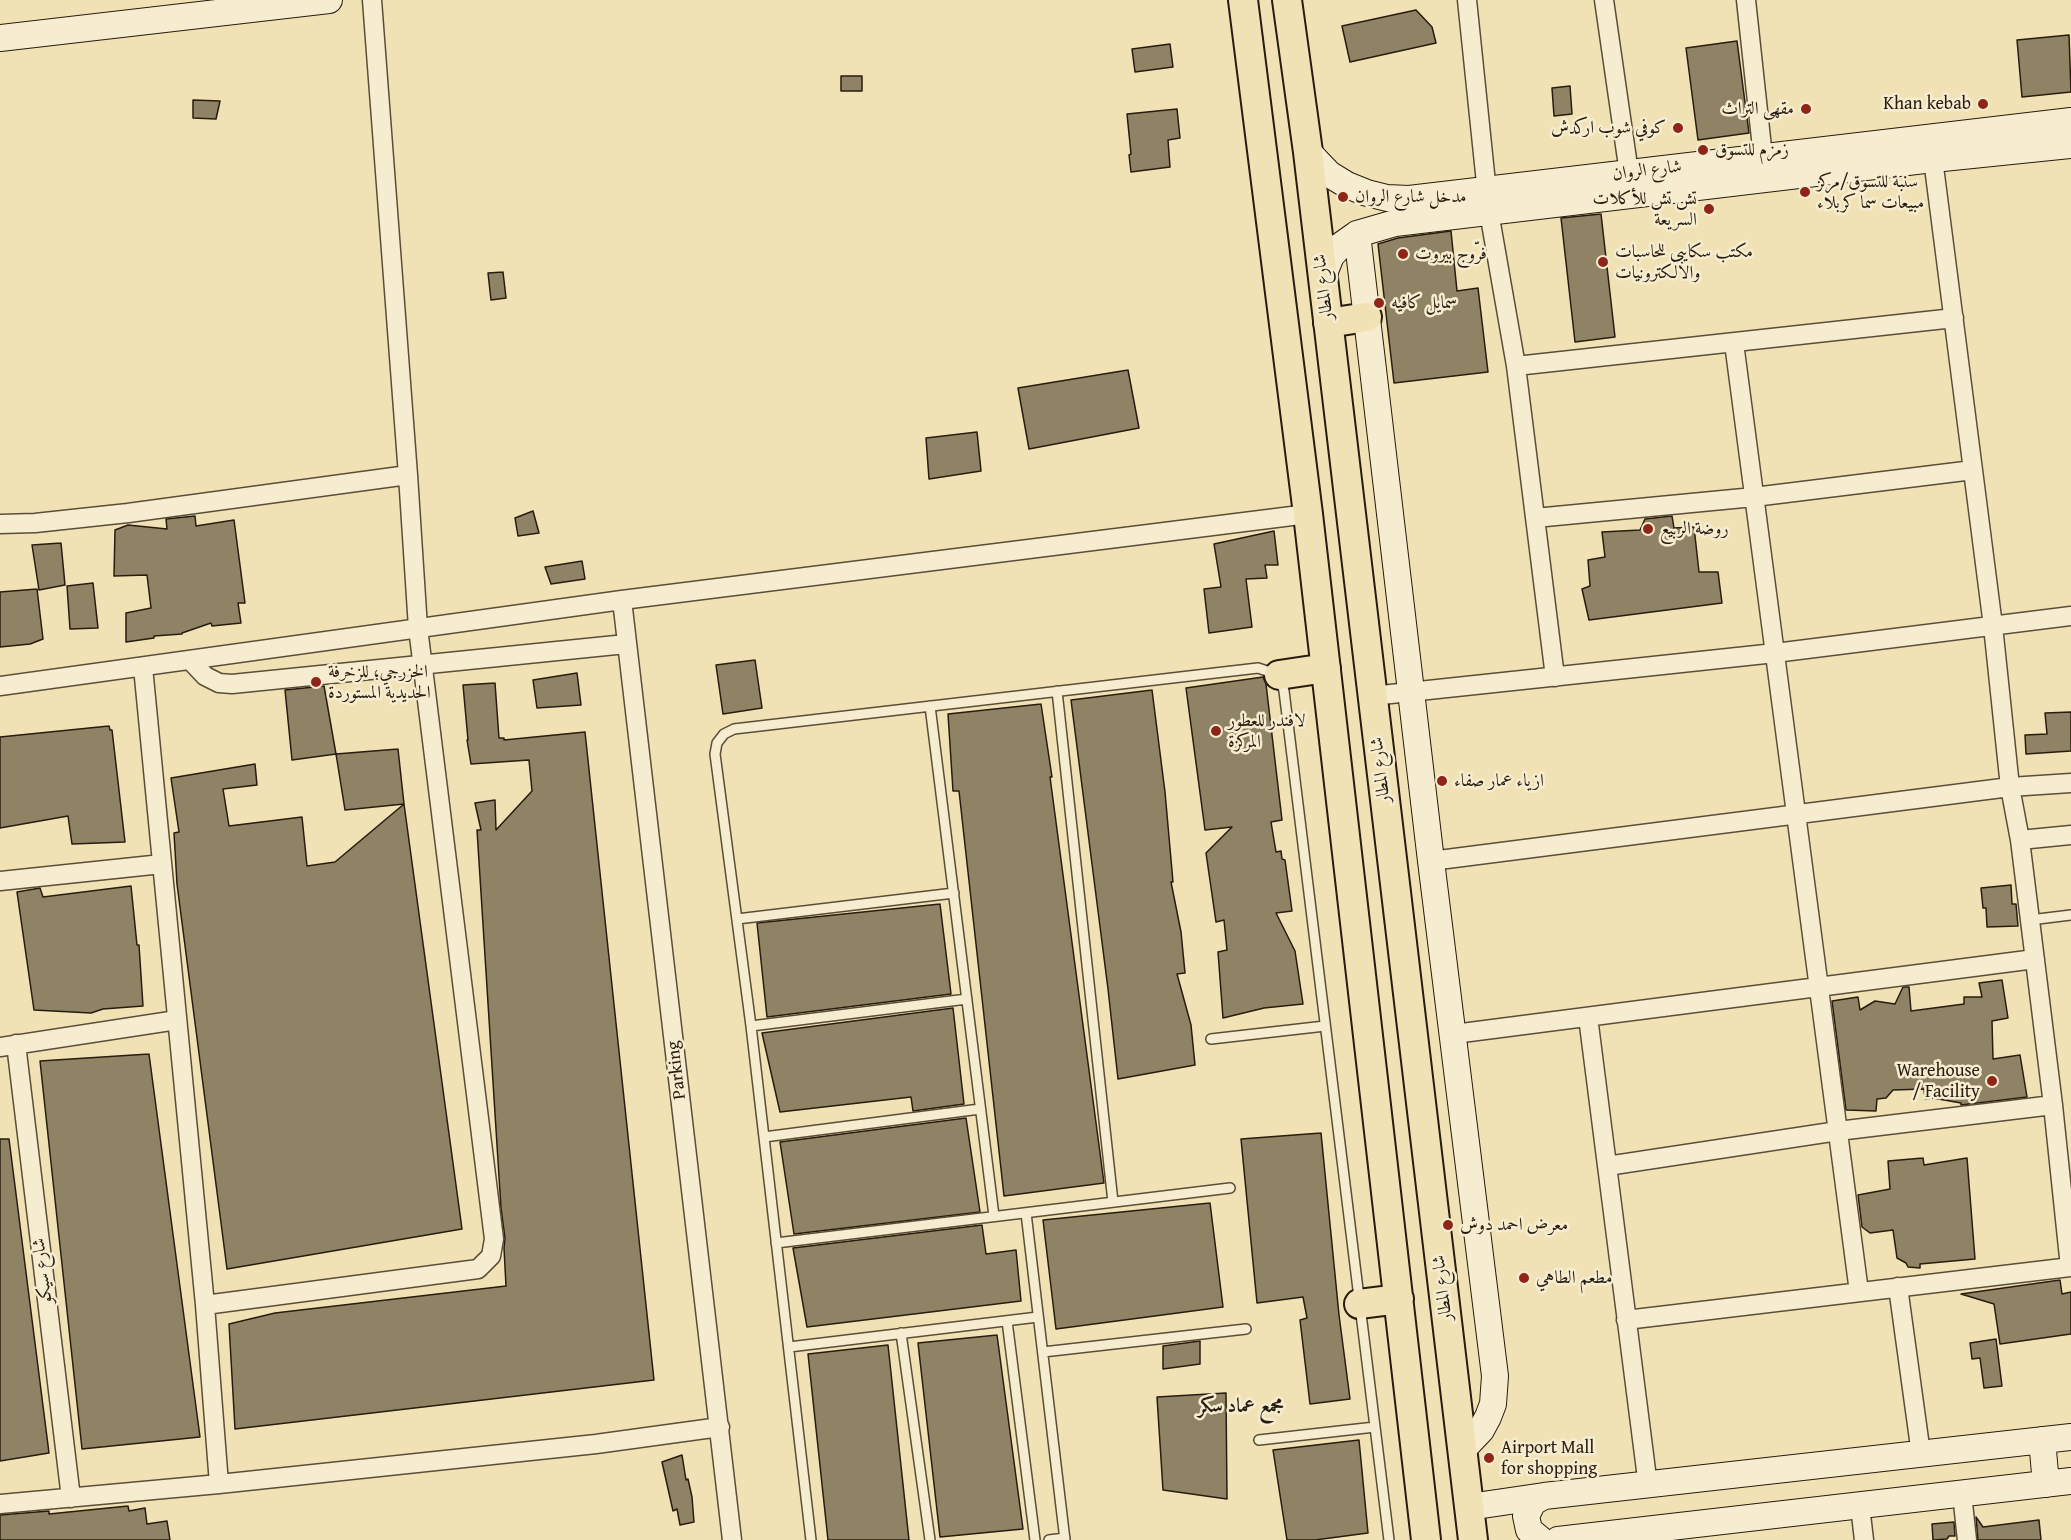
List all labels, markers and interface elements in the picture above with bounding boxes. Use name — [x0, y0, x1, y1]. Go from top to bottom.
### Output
place label: Khan kebab — [1883, 93, 1971, 115]
marker: Khan kebab — [1976, 97, 1990, 111]
place label: مقهى التراث — [1721, 98, 1794, 120]
marker: مقهى التراث — [1799, 102, 1813, 116]
place label: كوفي شوب اركدش — [1551, 117, 1666, 139]
marker: كوفي شوب اركدش — [1671, 121, 1685, 135]
place label: زمزم للتسوق — [1715, 139, 1789, 161]
marker: زمزم للتسوق — [1696, 143, 1710, 157]
street label: شارع الروان — [1611, 156, 1683, 186]
place label: سنبة للتسوق/مركز مبيعات سما كربلاء — [1817, 171, 1924, 213]
marker: سنبة للتسوق/مركز مبيعات سما كربلاء — [1798, 185, 1812, 199]
place label: مدخل شارع الروان — [1355, 186, 1467, 208]
place label: تش تش للأكلات السريعة — [1593, 188, 1697, 230]
marker: مدخل شارع الروان — [1336, 190, 1350, 204]
marker: تش تش للأكلات السريعة — [1702, 202, 1716, 216]
place label: مكتب سكايبي للحاسبات والالكترونيات — [1615, 241, 1753, 284]
place label: فرّوج بيروت — [1415, 243, 1487, 265]
marker: فرّوج بيروت — [1396, 247, 1410, 261]
street label: شارع المطار — [1309, 253, 1339, 321]
marker: مكتب سكايبي للحاسبات والالكترونيات — [1596, 255, 1610, 269]
place label: سمايل كافيه — [1391, 292, 1457, 314]
marker: سمايل كافيه — [1372, 296, 1386, 310]
place label: روضة الربيع — [1660, 518, 1729, 540]
marker: روضة الربيع — [1641, 522, 1655, 536]
place label: الخزرجي؛ للزخرفة الحديدية المستوردة — [328, 661, 431, 704]
marker: الخزرجي؛ للزخرفة الحديدية المستوردة — [309, 675, 323, 689]
place label: لافندر للعطور المركزة — [1228, 710, 1306, 752]
marker: لافندر للعطور المركزة — [1209, 724, 1223, 738]
street label: شارع المطار — [1366, 736, 1396, 804]
place label: ازياء عمار صفاء — [1454, 770, 1544, 792]
marker: ازياء عمار صفاء — [1435, 774, 1449, 788]
street label: Parking — [663, 1039, 691, 1101]
place label: Warehouse / Facility — [1897, 1060, 1980, 1102]
marker: Warehouse / Facility — [1985, 1074, 1999, 1088]
place label: معرض احمد دوش — [1460, 1214, 1568, 1236]
marker: معرض احمد دوش — [1441, 1218, 1455, 1232]
street label: شارع سيكو — [28, 1237, 58, 1305]
street label: شارع المطار — [1428, 1254, 1458, 1322]
place label: مطعم الطاهي — [1536, 1267, 1612, 1289]
marker: مطعم الطاهي — [1517, 1271, 1531, 1285]
district label: مجمع عماد سكر — [1198, 1395, 1284, 1419]
place label: Airport Mall for shopping — [1501, 1437, 1597, 1480]
marker: Airport Mall for shopping — [1482, 1451, 1496, 1465]

